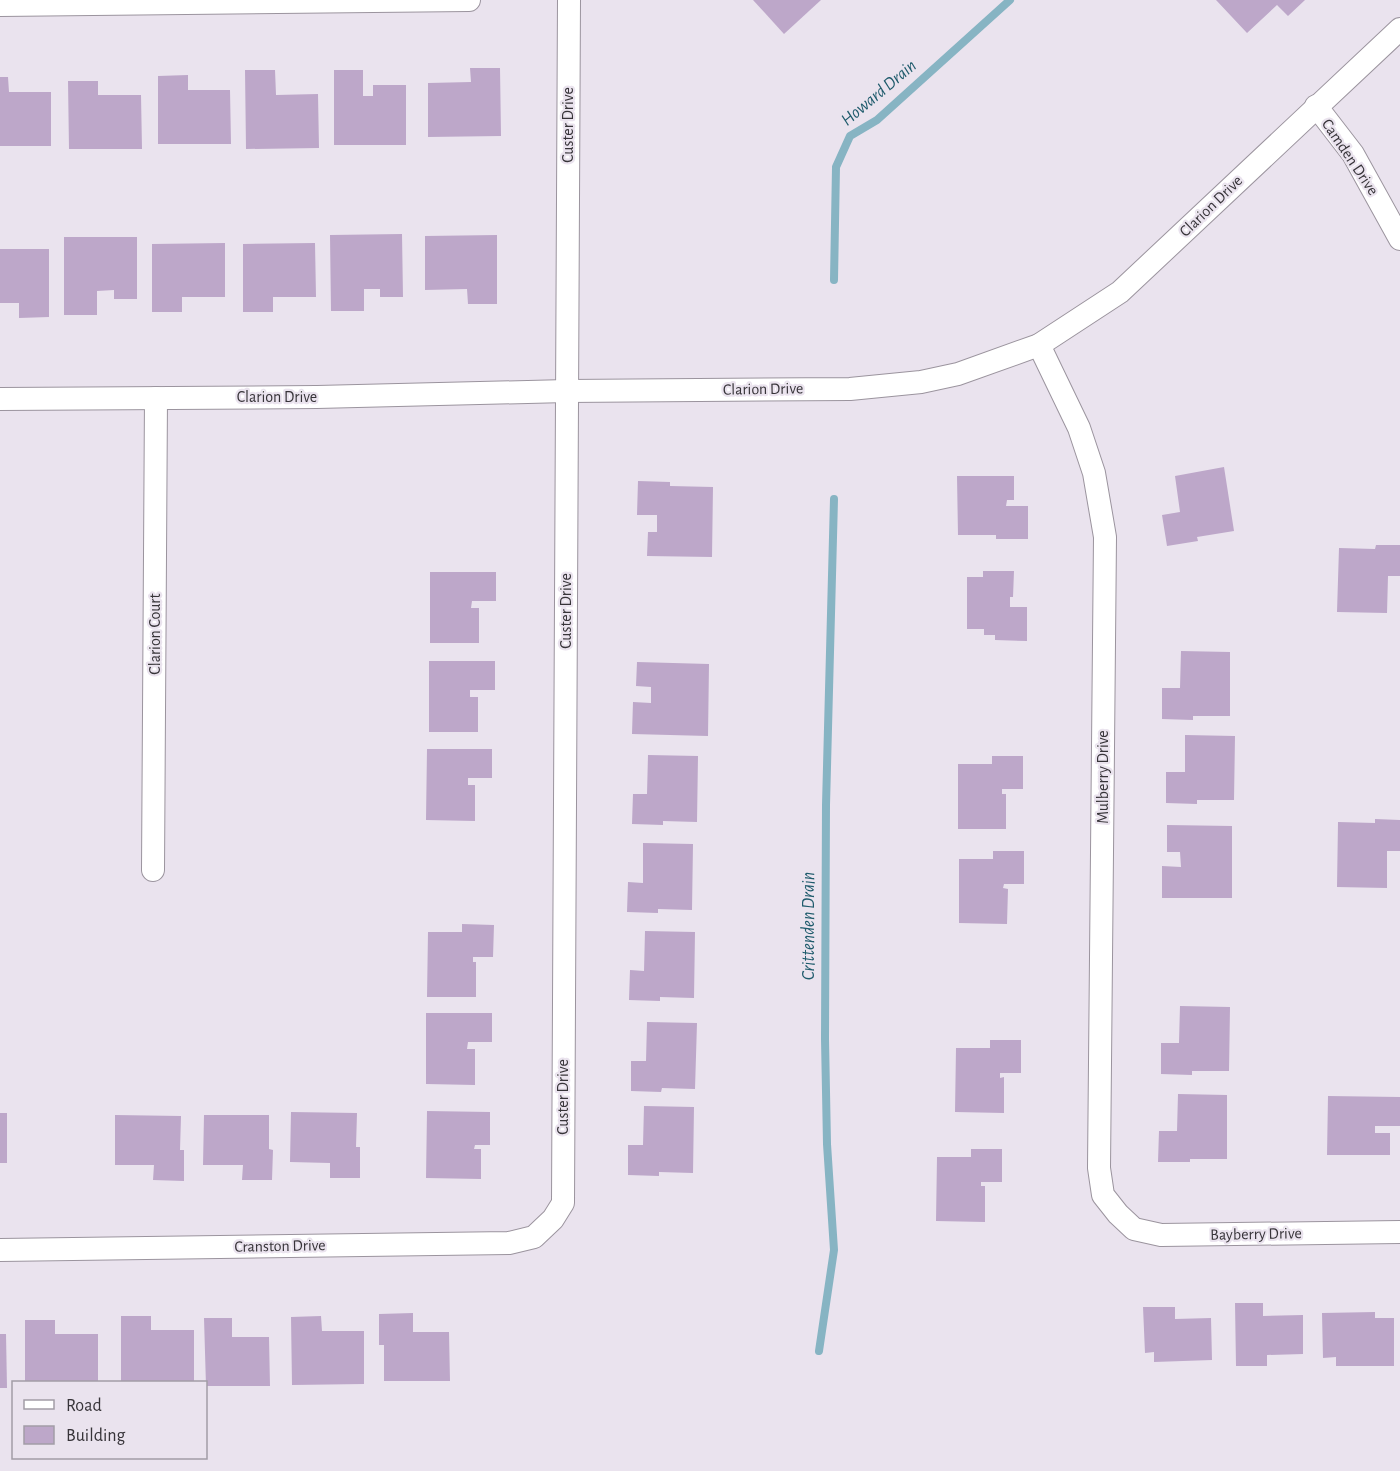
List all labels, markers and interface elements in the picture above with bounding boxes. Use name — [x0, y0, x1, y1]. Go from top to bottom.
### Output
water label: Howard Drain — [838, 57, 920, 129]
street label: Custer Drive — [560, 87, 576, 163]
street label: Camden Drive — [1319, 116, 1381, 198]
street label: Clarion Drive — [1177, 172, 1245, 240]
street label: Clarion Drive — [723, 380, 803, 398]
street label: Clarion Drive — [237, 389, 317, 405]
street label: Custer Drive — [558, 573, 574, 649]
street label: Clarion Court — [147, 593, 163, 675]
street label: Mulberry Drive — [1095, 730, 1112, 824]
water label: Crittenden Drain — [800, 872, 818, 980]
street label: Custer Drive — [555, 1059, 571, 1135]
street label: Bayberry Drive — [1210, 1225, 1302, 1244]
street label: Cranston Drive — [234, 1237, 326, 1255]
legend — [12, 1381, 207, 1459]
text: Road — [66, 1397, 102, 1415]
text: Building — [66, 1427, 126, 1445]

